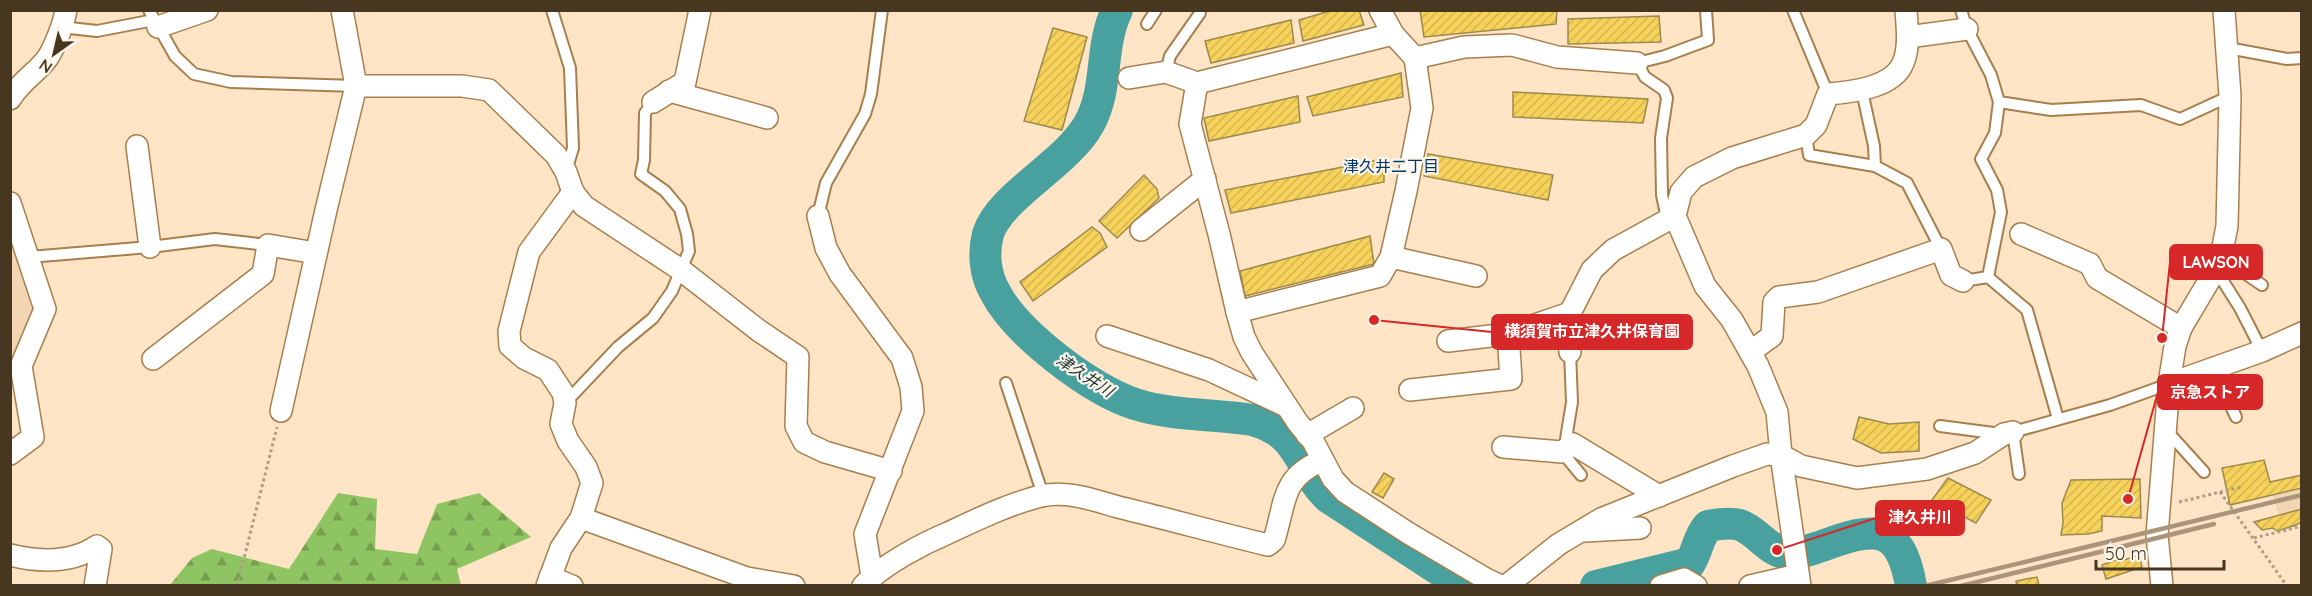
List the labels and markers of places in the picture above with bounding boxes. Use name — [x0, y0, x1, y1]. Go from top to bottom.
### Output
callout: LAWSON — [2170, 245, 2262, 279]
callout: 横須賀市立津久井保育園 — [1492, 315, 1692, 349]
callout: 京急ストア — [2158, 375, 2262, 409]
callout: 津久井川 — [1876, 501, 1964, 535]

